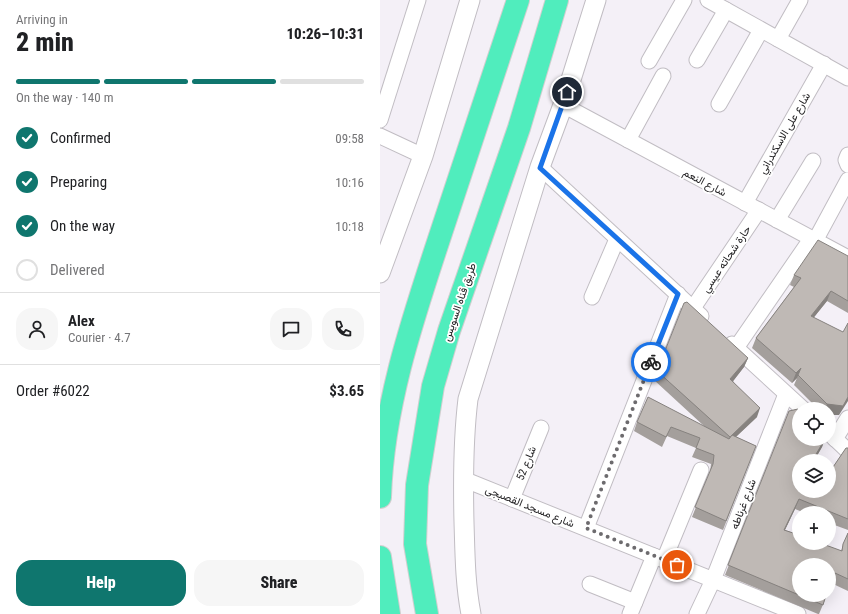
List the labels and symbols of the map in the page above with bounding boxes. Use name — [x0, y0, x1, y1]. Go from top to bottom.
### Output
pin — [550, 75, 584, 109]
street label: شارع على الاسكندراني — [756, 90, 816, 178]
street label: شارع النعم — [680, 166, 729, 200]
street label: حارة شحاته عيسي — [699, 223, 756, 297]
street label: طريق قناه السويس — [440, 261, 479, 343]
courier — [631, 342, 671, 382]
street label: شارع 52 — [514, 444, 540, 482]
street label: شارع غرناطه — [728, 477, 760, 531]
street label: شارع مسجد القصبجى — [483, 483, 576, 531]
pin — [660, 548, 694, 582]

